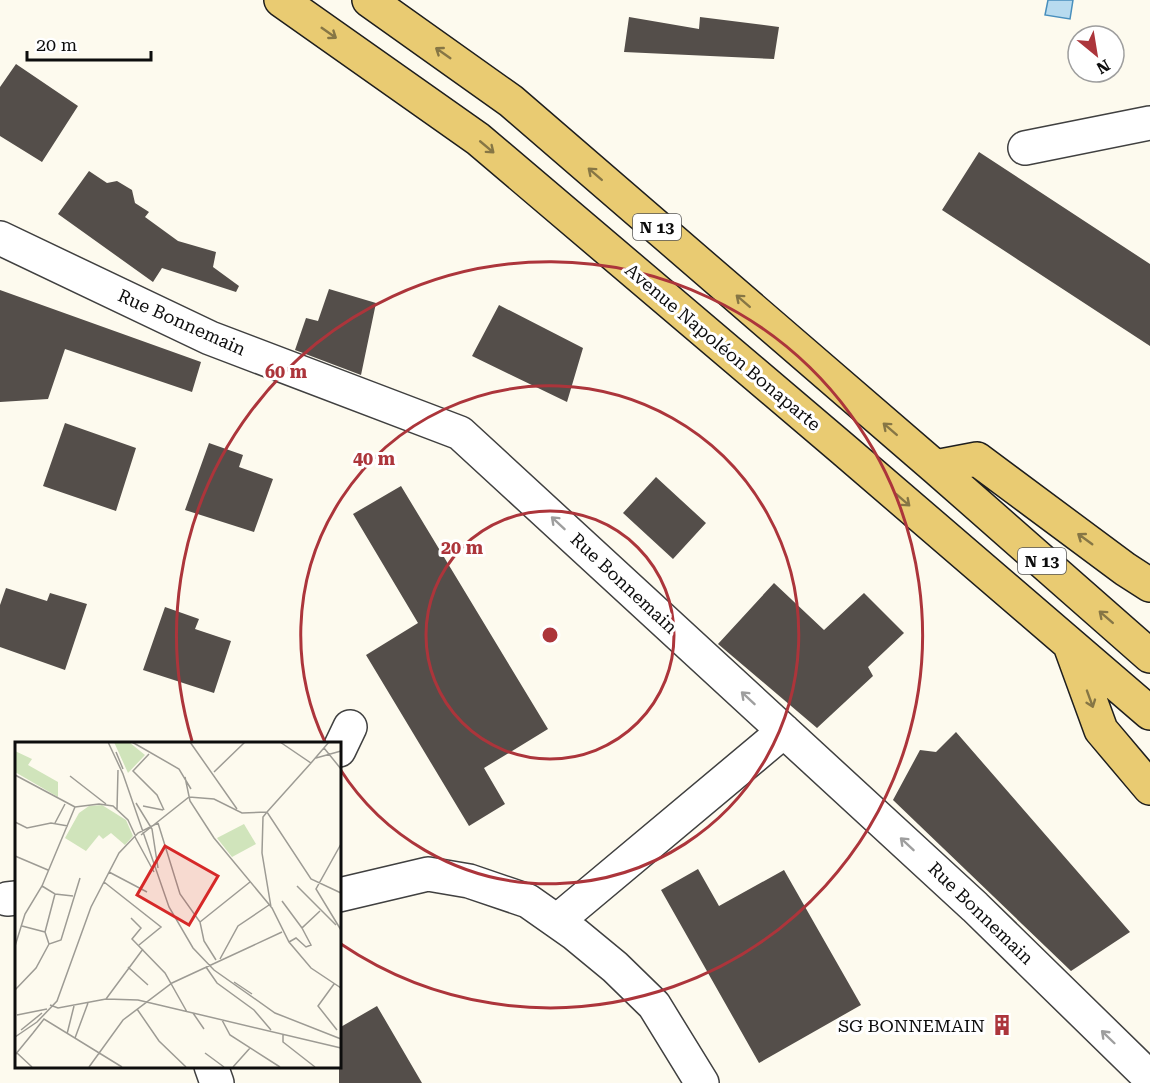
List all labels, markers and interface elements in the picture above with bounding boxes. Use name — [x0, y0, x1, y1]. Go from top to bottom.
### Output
scale bar — [27, 24, 152, 62]
north arrow — [1066, 24, 1126, 84]
one-way arrow — [321, 27, 337, 39]
text: 20 m — [36, 34, 77, 55]
one-way arrow — [435, 46, 451, 59]
text: N — [1093, 55, 1113, 78]
one-way arrow — [479, 140, 494, 154]
one-way arrow — [588, 167, 603, 181]
road number: N 13 — [633, 214, 681, 240]
street label: Avenue Napoléon Bonaparte — [621, 259, 825, 435]
street label: Rue Bonnemain — [115, 284, 249, 360]
one-way arrow — [736, 294, 751, 308]
text: 60 m — [265, 361, 308, 382]
one-way arrow — [882, 422, 898, 435]
text: 40 m — [353, 448, 396, 469]
one-way arrow — [895, 493, 910, 507]
one-way arrow — [551, 516, 566, 530]
street label: Rue Bonnemain — [567, 528, 682, 638]
one-way arrow — [1077, 533, 1093, 546]
text: 20 m — [441, 537, 484, 558]
road number: N 13 — [1018, 548, 1066, 574]
one-way arrow — [1099, 610, 1114, 624]
centre of rings — [540, 625, 560, 645]
one-way arrow — [1085, 689, 1096, 707]
one-way arrow — [741, 691, 756, 705]
inset map — [15, 742, 340, 1068]
one-way arrow — [900, 837, 915, 851]
street label: Rue Bonnemain — [924, 858, 1038, 969]
building icon: SG BONNEMAIN — [990, 1013, 1014, 1037]
place label: SG BONNEMAIN — [838, 1015, 985, 1036]
one-way arrow — [1101, 1030, 1116, 1045]

